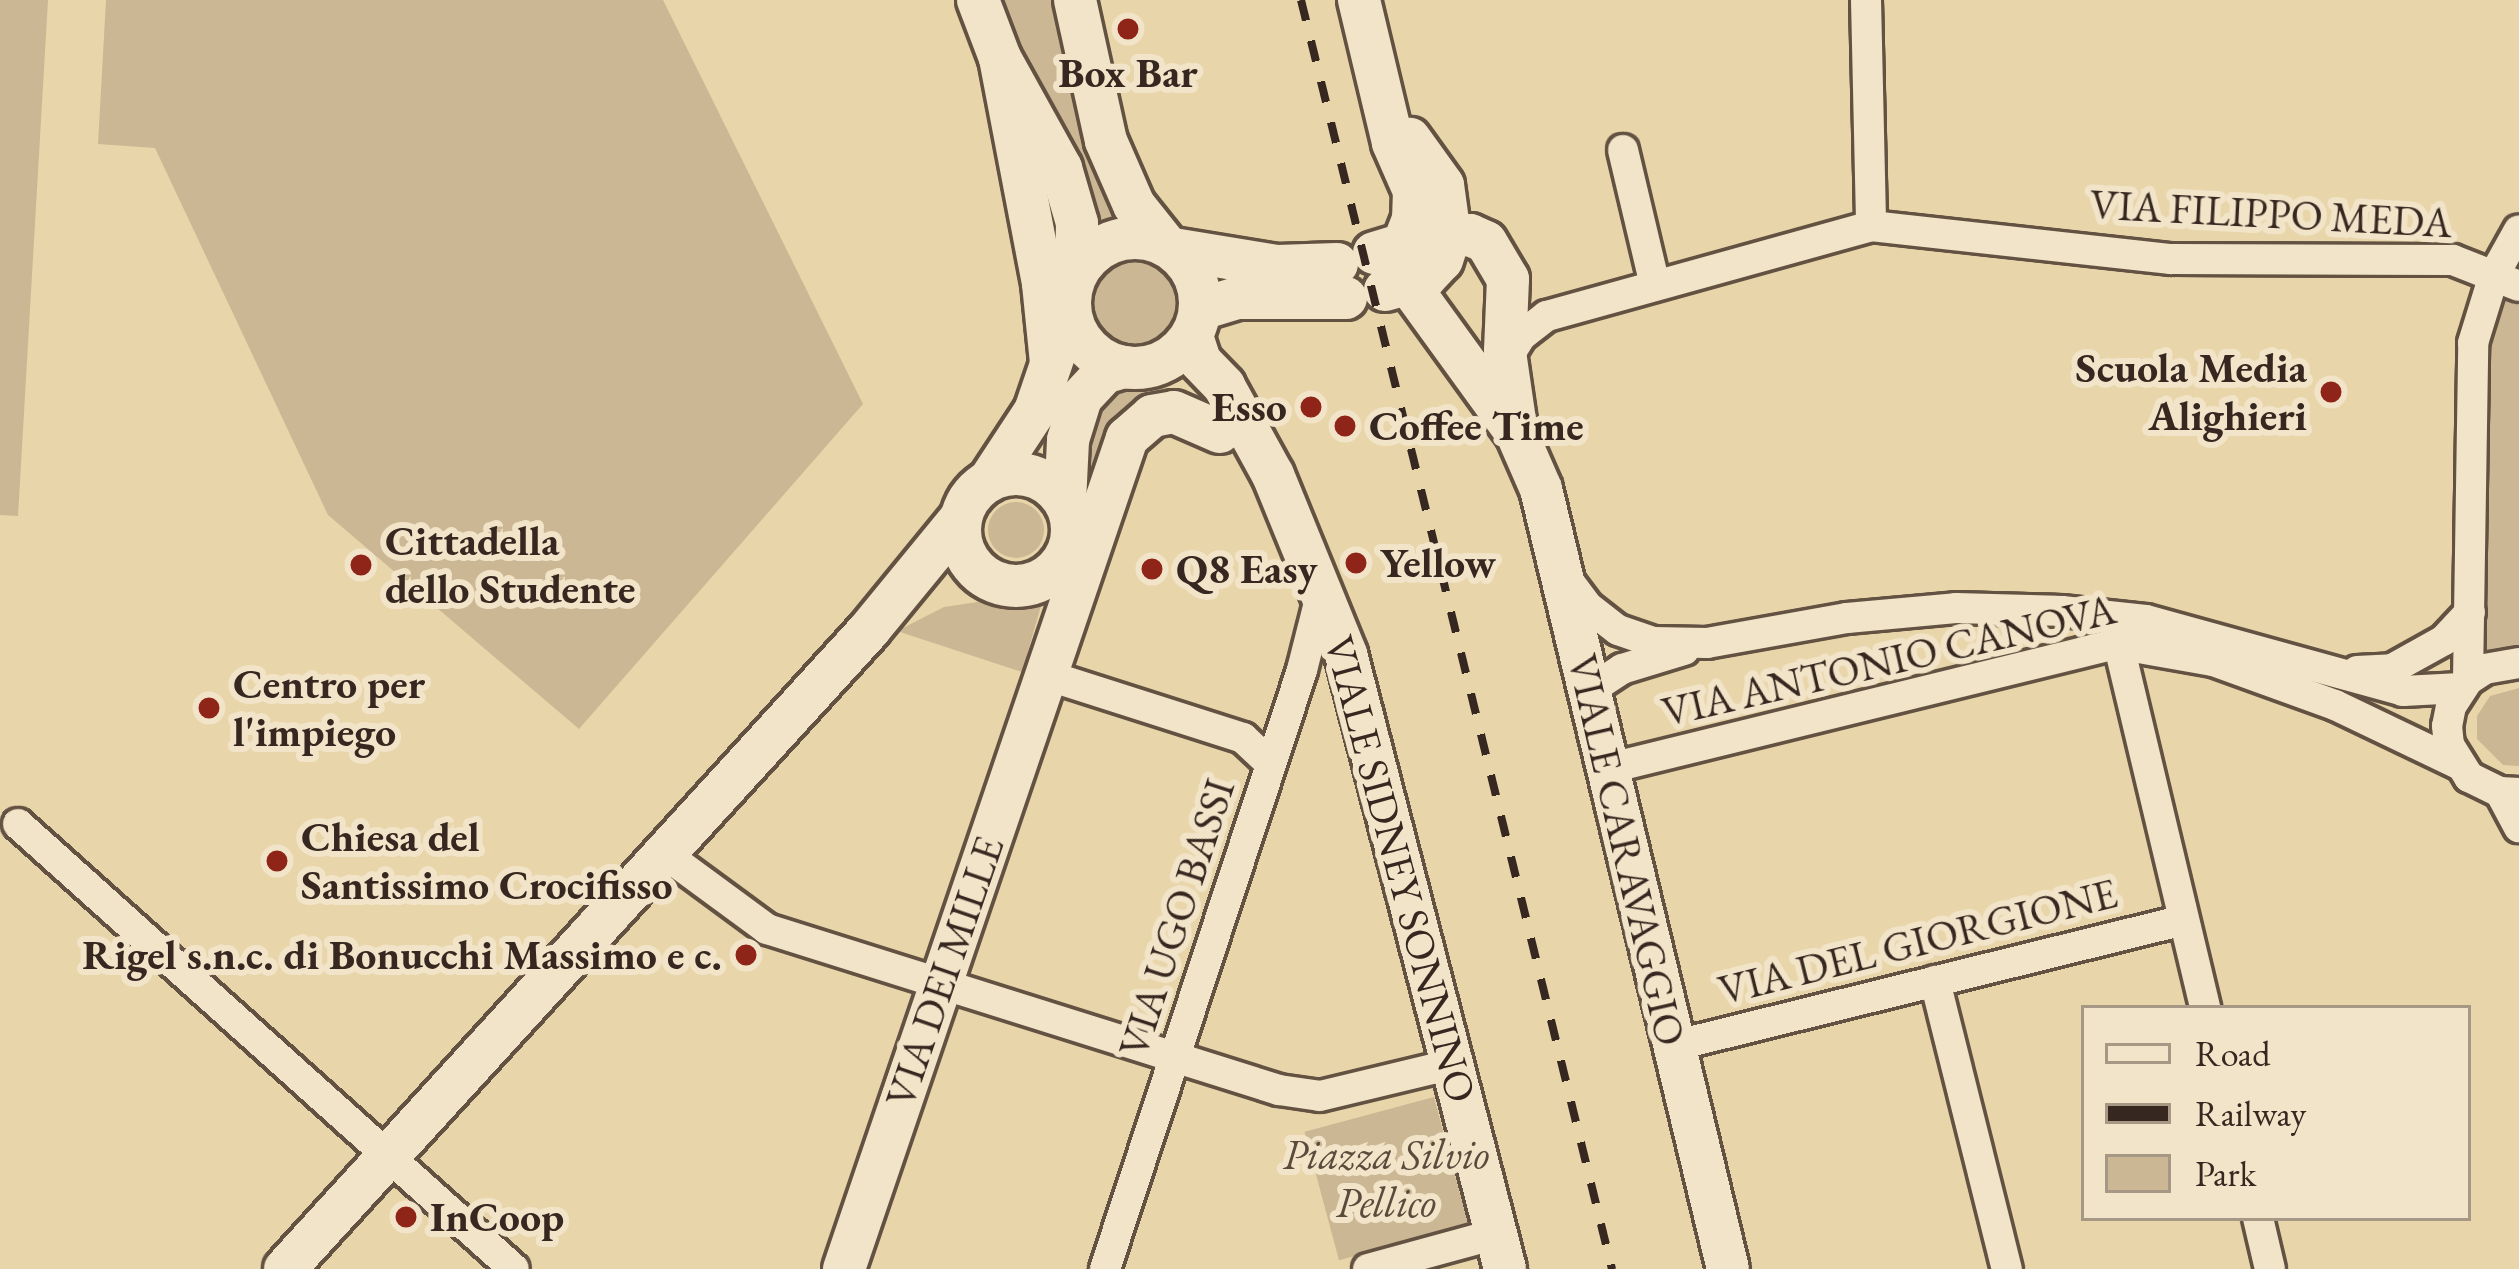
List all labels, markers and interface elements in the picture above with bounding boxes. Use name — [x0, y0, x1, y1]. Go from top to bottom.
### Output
marker: Box Bar — [1115, 16, 1141, 42]
place label: Box Bar — [1058, 48, 1198, 98]
street label: VIA FILIPPO MEDA — [2089, 179, 2453, 249]
place label: Scuola Media Alighieri — [2075, 343, 2307, 442]
marker: Scuola Media Alighieri — [2318, 379, 2344, 405]
place label: Esso — [1211, 382, 1287, 432]
marker: Esso — [1298, 394, 1324, 420]
place label: Coffee Time — [1369, 401, 1584, 451]
marker: Coffee Time — [1332, 413, 1358, 439]
place label: Cittadella dello Studente — [385, 516, 635, 614]
place label: Yellow — [1380, 538, 1496, 588]
place label: Q8 Easy — [1176, 544, 1318, 594]
marker: Yellow — [1343, 550, 1369, 576]
marker: Cittadella dello Studente — [348, 552, 374, 578]
marker: Q8 Easy — [1139, 556, 1165, 582]
street label: VIA ANTONIO CANOVA — [1657, 584, 2121, 738]
street label: VIALE SIDNEY SONNINO — [1313, 630, 1487, 1108]
street label: VIALE CARAVAGGIO — [1556, 649, 1696, 1051]
place label: Centro per l'impiego — [233, 659, 425, 758]
marker: Centro per l'impiego — [196, 695, 222, 721]
street label: VIA UGO BASSI — [1108, 773, 1246, 1063]
place label: Chiesa del Santissimo Crocifisso — [301, 812, 673, 910]
street label: VIA DEI MILLE — [875, 830, 1015, 1114]
marker: Chiesa del Santissimo Crocifisso — [264, 848, 290, 874]
street label: VIA DEL GIORGIONE — [1713, 868, 2123, 1016]
place label: Rigel s.n.c. di Bonucchi Massimo e c. — [82, 930, 722, 980]
marker: Rigel s.n.c. di Bonucchi Massimo e c. — [733, 942, 759, 968]
legend — [2081, 1005, 2471, 1221]
text: Road — [2195, 1030, 2270, 1077]
text: Railway — [2195, 1090, 2306, 1137]
park label: Piazza Silvio Pellico — [1283, 1130, 1489, 1228]
text: Park — [2195, 1150, 2256, 1197]
place label: InCoop — [430, 1192, 564, 1242]
marker: InCoop — [393, 1204, 419, 1230]

